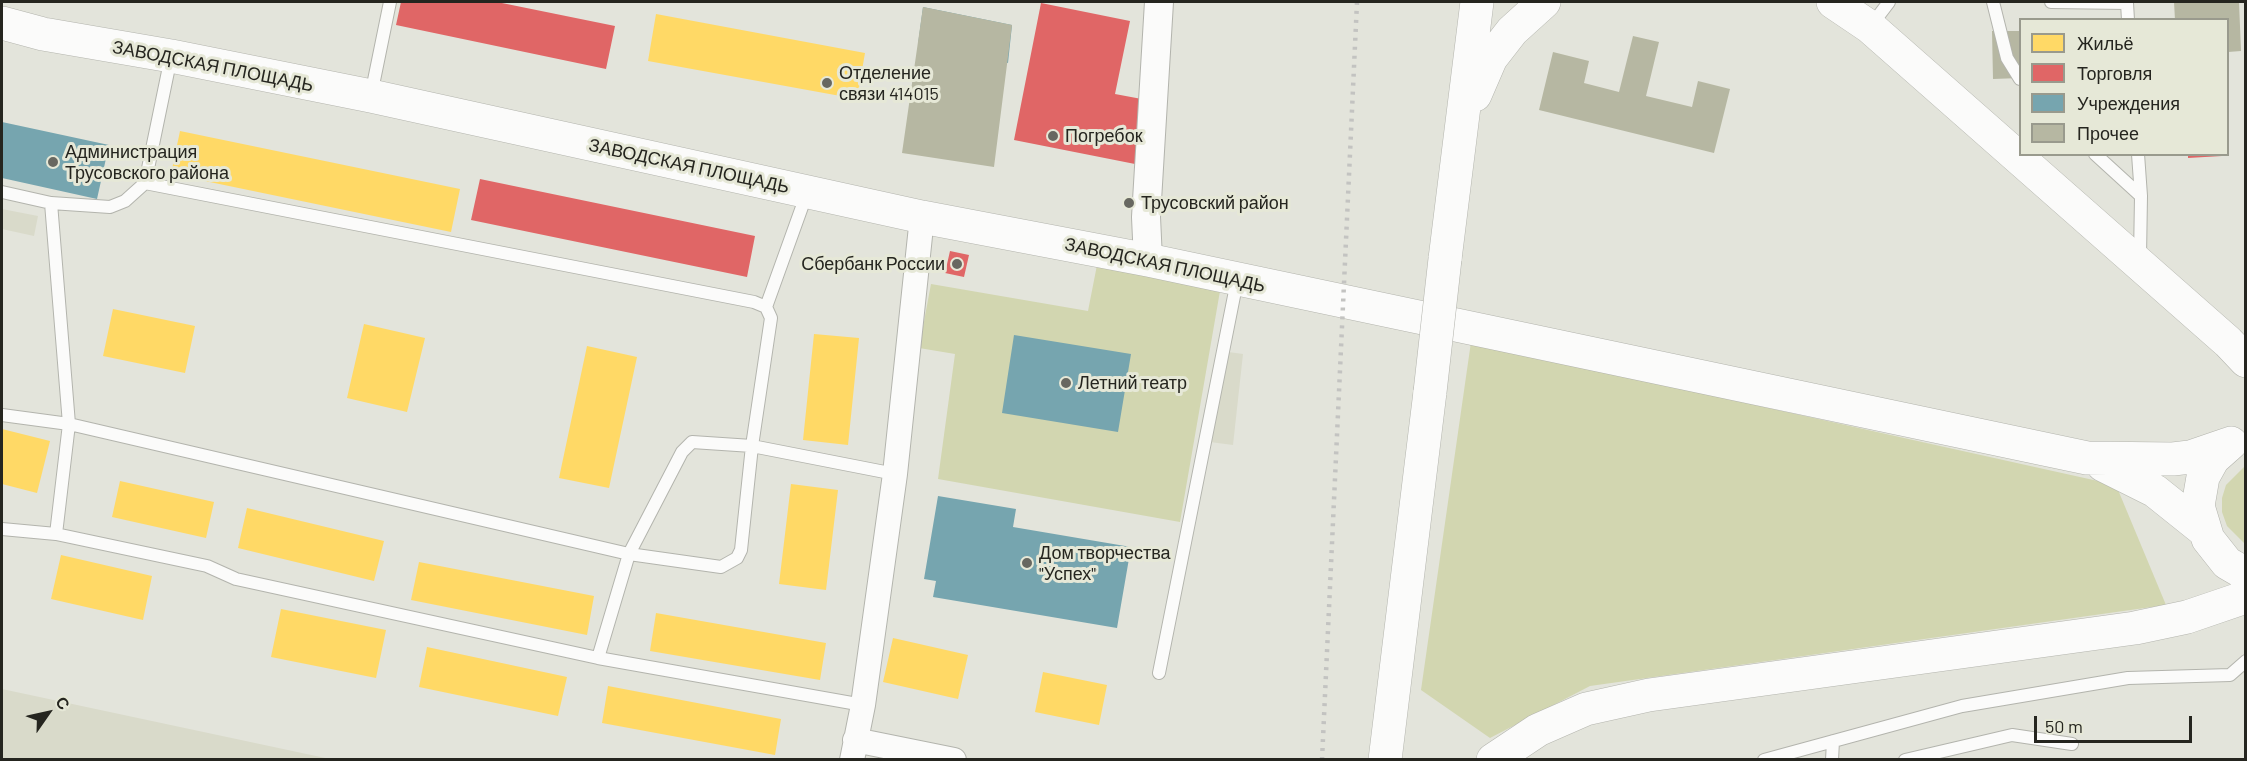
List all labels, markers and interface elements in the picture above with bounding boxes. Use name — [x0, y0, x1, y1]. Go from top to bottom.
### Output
legend — [2019, 18, 2229, 156]
text: Жильё — [2077, 32, 2134, 54]
street label: ЗАВОДСКАЯ ПЛОЩАДЬ — [111, 36, 315, 96]
place label: Отделение связи 414015 — [839, 62, 939, 104]
text: Торговля — [2077, 62, 2152, 84]
marker: Отделение связи 414015 — [820, 76, 834, 90]
text: Учреждения — [2077, 92, 2180, 114]
text: Прочее — [2077, 122, 2139, 144]
place label: Погребок — [1065, 125, 1143, 147]
marker: Погребок — [1046, 129, 1060, 143]
street label: ЗАВОДСКАЯ ПЛОЩАДЬ — [587, 134, 791, 198]
place label: Администрация Трусовского района — [65, 141, 229, 184]
marker: Администрация Трусовского района — [46, 155, 60, 169]
place label: Трусовский район — [1141, 192, 1289, 214]
marker: Трусовский район — [1122, 196, 1136, 210]
street label: ЗАВОДСКАЯ ПЛОЩАДЬ — [1063, 233, 1267, 297]
place label: Сбербанк России — [801, 253, 945, 275]
marker: Сбербанк России — [950, 257, 964, 271]
place label: Летний театр — [1078, 372, 1187, 394]
marker: Летний театр — [1059, 376, 1073, 390]
place label: Дом творчества "Успех" — [1039, 542, 1171, 584]
marker: Дом творчества "Успех" — [1020, 556, 1034, 570]
north arrow — [18, 683, 78, 743]
text: С — [52, 693, 74, 713]
scale bar — [2037, 704, 2194, 742]
text: 50 m — [2045, 715, 2083, 737]

